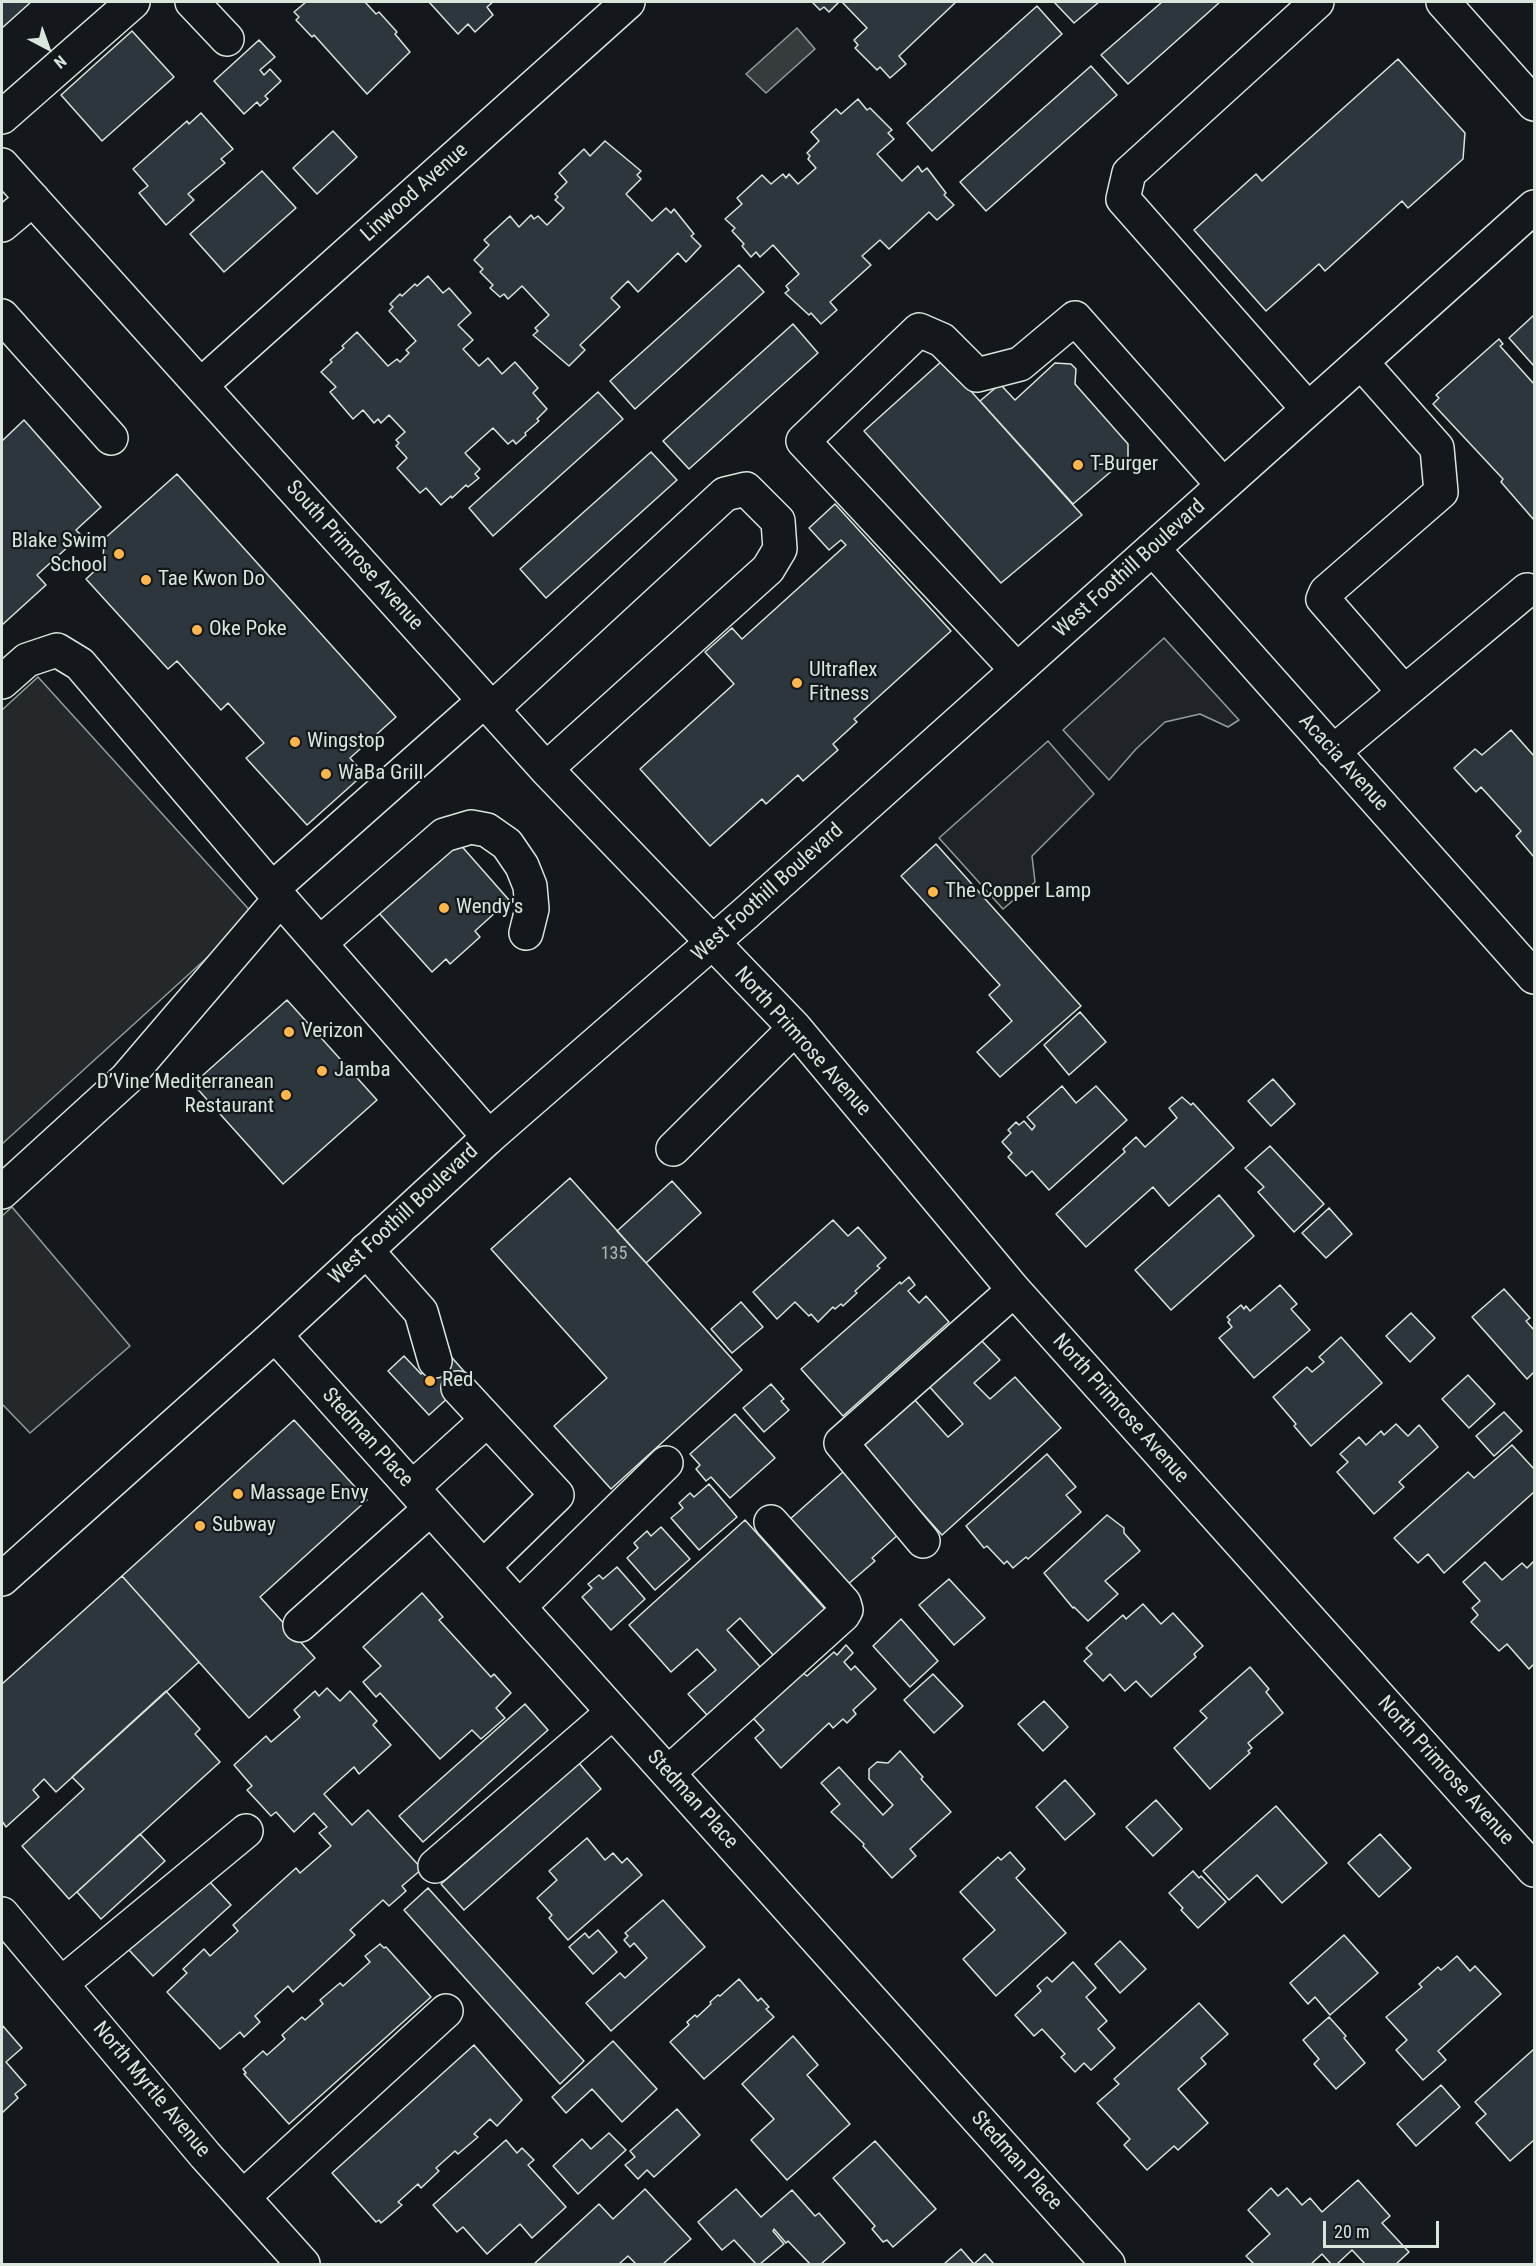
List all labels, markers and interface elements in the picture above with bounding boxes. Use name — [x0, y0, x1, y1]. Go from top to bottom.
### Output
north arrow — [18, 18, 78, 78]
text: N — [50, 52, 70, 72]
street label: Linwood Avenue — [356, 138, 474, 248]
place label: T-Burger — [1090, 452, 1158, 478]
marker: T-Burger — [1071, 458, 1085, 472]
street label: South Primrose Avenue — [280, 476, 428, 636]
street label: West Foothill Boulevard — [1049, 494, 1211, 644]
place label: Blake Swim School — [12, 529, 107, 579]
marker: Blake Swim School — [112, 547, 126, 561]
place label: Tae Kwon Do — [158, 567, 265, 593]
marker: Tae Kwon Do — [139, 573, 153, 587]
place label: Oke Poke — [209, 617, 287, 643]
marker: Oke Poke — [190, 623, 204, 637]
place label: Ultraflex Fitness — [809, 658, 878, 708]
marker: Ultraflex Fitness — [790, 676, 804, 690]
street label: Acacia Avenue — [1293, 709, 1393, 817]
place label: Wingstop — [307, 729, 385, 755]
marker: Wingstop — [288, 735, 302, 749]
place label: WaBa Grill — [338, 761, 423, 787]
marker: WaBa Grill — [319, 767, 333, 781]
street label: West Foothill Boulevard — [687, 818, 849, 968]
place label: The Copper Lamp — [945, 879, 1091, 905]
marker: The Copper Lamp — [926, 885, 940, 899]
place label: Wendy's — [456, 895, 523, 921]
marker: Wendy's — [437, 901, 451, 915]
street label: North Primrose Avenue — [728, 962, 876, 1122]
place label: Verizon — [301, 1019, 363, 1045]
marker: Verizon — [282, 1025, 296, 1039]
place label: Jamba — [334, 1058, 390, 1084]
marker: Jamba — [315, 1064, 329, 1078]
place label: D’Vine Mediterranean Restaurant — [97, 1070, 274, 1120]
marker: D’Vine Mediterranean Restaurant — [279, 1088, 293, 1102]
street label: West Foothill Boulevard — [324, 1139, 484, 1291]
house number: 135 — [601, 1243, 627, 1265]
street label: North Primrose Avenue — [1046, 1329, 1194, 1489]
place label: Red — [442, 1368, 473, 1394]
marker: Red — [423, 1374, 437, 1388]
street label: Stedman Place — [316, 1383, 418, 1493]
place label: Massage Envy — [250, 1481, 368, 1507]
marker: Massage Envy — [231, 1487, 245, 1501]
place label: Subway — [212, 1513, 276, 1539]
marker: Subway — [193, 1519, 207, 1533]
street label: North Primrose Avenue — [1371, 1691, 1519, 1851]
street label: Stedman Place — [641, 1745, 743, 1855]
street label: North Myrtle Avenue — [87, 2017, 215, 2163]
street label: Stedman Place — [965, 2106, 1067, 2216]
scale bar — [1326, 2209, 1442, 2247]
text: 20 m — [1334, 2221, 1369, 2242]

